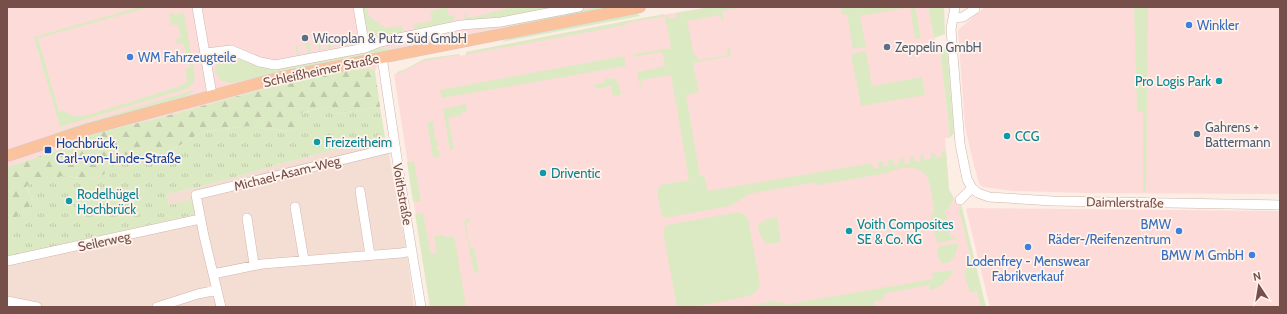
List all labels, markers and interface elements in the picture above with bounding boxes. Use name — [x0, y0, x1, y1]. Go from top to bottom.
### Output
place label: Winkler — [1197, 17, 1240, 33]
marker: Winkler — [1184, 20, 1194, 30]
place label: Wicoplan & Putz Süd GmbH — [313, 30, 467, 46]
marker: Wicoplan & Putz Süd GmbH — [300, 33, 310, 43]
place label: Zeppelin GmbH — [895, 39, 982, 55]
marker: Zeppelin GmbH — [882, 42, 892, 52]
place label: WM Fahrzeugteile — [138, 49, 237, 65]
street label: Schleißheimer Straße — [262, 50, 381, 90]
marker: WM Fahrzeugteile — [125, 52, 135, 62]
place label: Pro Logis Park — [1135, 73, 1211, 89]
marker: Pro Logis Park — [1214, 76, 1224, 86]
place label: Gahrens + Battermann — [1205, 119, 1271, 150]
place label: CCG — [1015, 128, 1040, 144]
marker: Gahrens + Battermann — [1192, 129, 1202, 139]
marker: CCG — [1002, 131, 1012, 141]
place label: Freizeitheim — [325, 134, 392, 150]
place label: Hochbrück, Carl-von-Linde-Straße — [56, 135, 181, 166]
marker: Freizeitheim — [312, 137, 322, 147]
marker: Hochbrück, Carl-von-Linde-Straße — [43, 145, 53, 155]
street label: Michael-Asam-Weg — [232, 152, 342, 194]
street label: Voithstraße — [390, 162, 416, 227]
place label: Driventic — [551, 165, 600, 181]
marker: Driventic — [538, 168, 548, 178]
place label: Rodelhügel Hochbrück — [77, 186, 139, 217]
street label: Daimlerstraße — [1086, 193, 1164, 211]
marker: Rodelhügel Hochbrück — [64, 196, 74, 206]
place label: Voith Composites SE & Co. KG — [857, 216, 954, 247]
place label: BMW Räder-/Reifenzentrum — [1048, 216, 1172, 247]
marker: Voith Composites SE & Co. KG — [844, 226, 854, 236]
marker: BMW Räder-/Reifenzentrum — [1174, 226, 1184, 236]
street label: Seilerweg — [76, 228, 132, 254]
marker: Lodenfrey - Menswear Fabrikverkauf — [1023, 242, 1033, 252]
place label: BMW M GmbH — [1161, 247, 1244, 263]
marker: BMW M GmbH — [1247, 250, 1257, 260]
place label: Lodenfrey - Menswear Fabrikverkauf — [966, 253, 1091, 284]
north arrow — [1239, 266, 1279, 306]
text: N — [1252, 269, 1262, 284]

